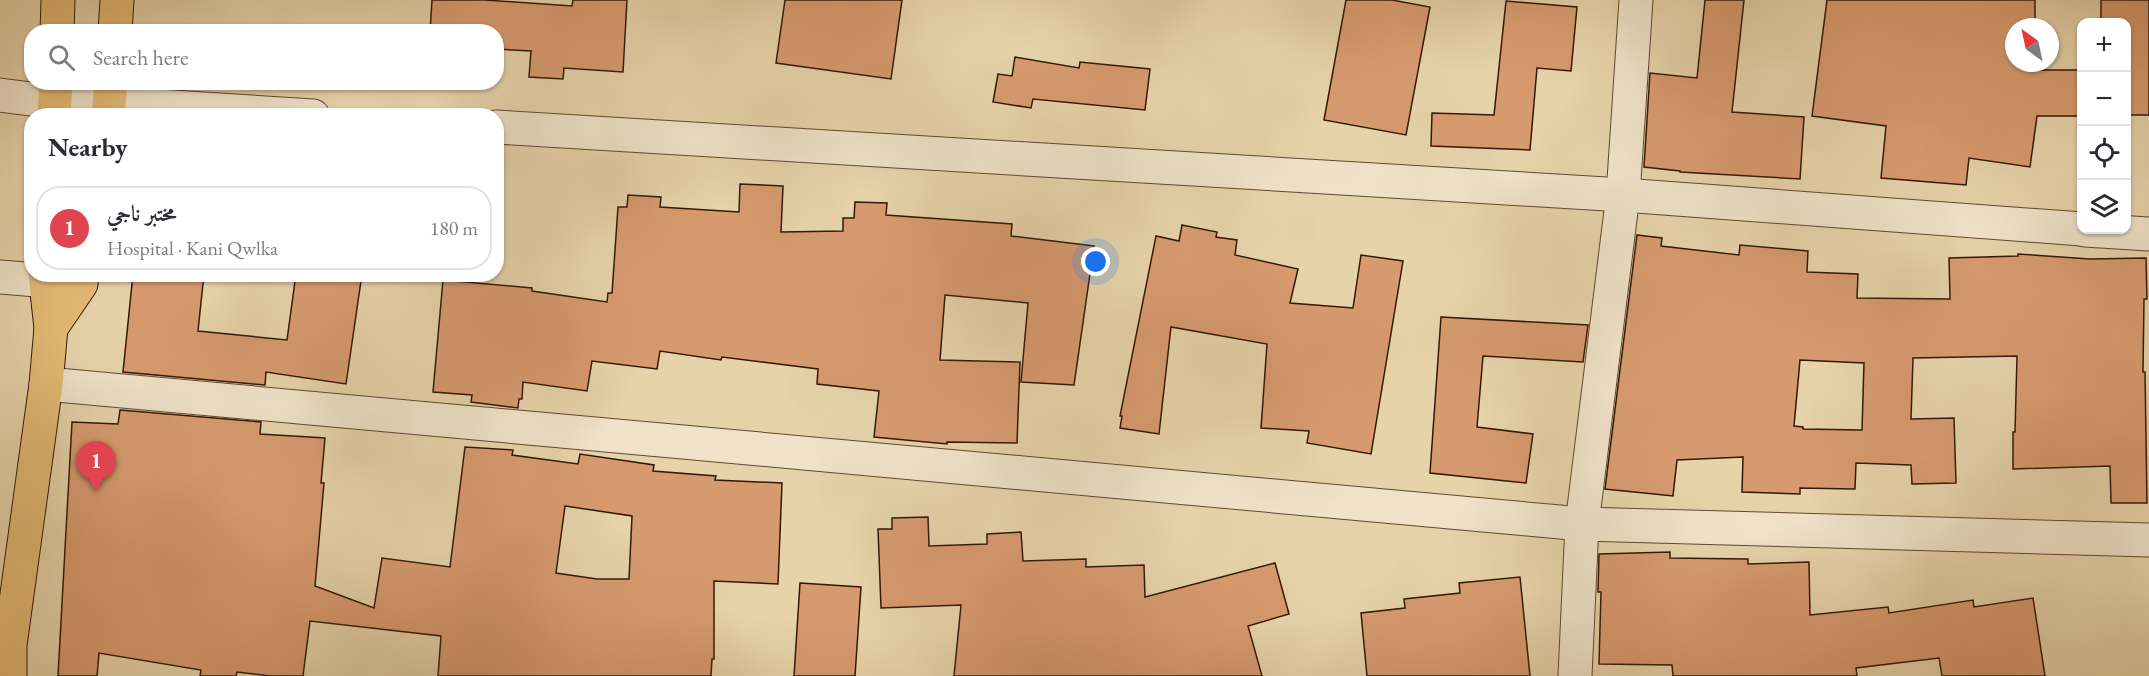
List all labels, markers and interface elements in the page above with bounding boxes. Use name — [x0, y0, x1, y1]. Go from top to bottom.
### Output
north arrow — [2005, 18, 2059, 72]
map controls — [2077, 18, 2131, 234]
button: + — [2077, 18, 2131, 72]
search box — [24, 24, 504, 90]
icon: search — [45, 41, 78, 74]
text: Search here — [93, 43, 188, 72]
button: − — [2077, 72, 2131, 126]
button: locate — [2077, 126, 2131, 180]
text: Nearby — [48, 130, 128, 164]
button: layers — [2077, 180, 2131, 234]
text: مختبر ناجي — [107, 199, 176, 228]
text: 1 — [64, 215, 75, 241]
text: 180 m — [430, 215, 478, 241]
text: Hospital · Kani Qwlka — [107, 235, 278, 261]
your location — [1081, 247, 1110, 276]
pin: 1 — [76, 442, 116, 491]

